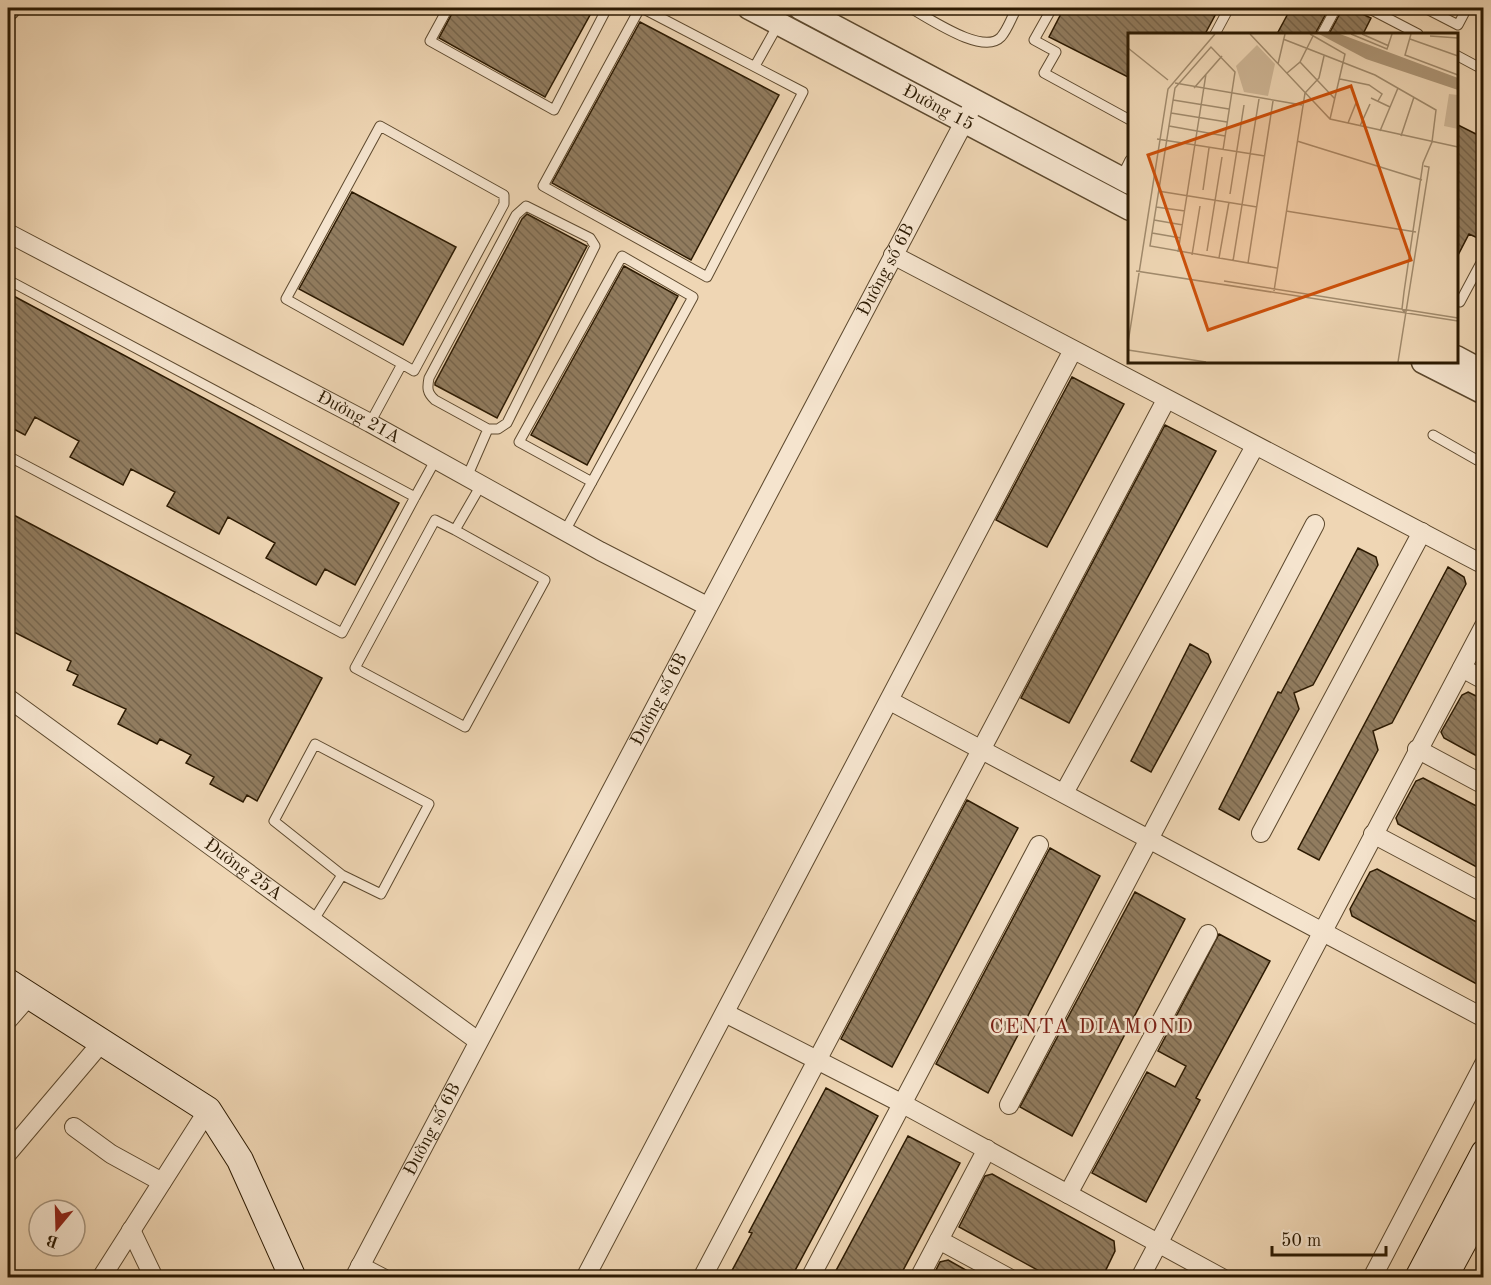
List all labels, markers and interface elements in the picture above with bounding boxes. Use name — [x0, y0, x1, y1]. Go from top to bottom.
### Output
inset map — [1128, 33, 1458, 363]
street label: Đường 15 — [900, 82, 977, 134]
street label: Đường số 6B — [854, 221, 918, 319]
street label: Đường 21A — [314, 388, 403, 447]
street label: Đường số 6B — [628, 651, 691, 749]
street label: Đường 25A — [201, 835, 286, 904]
district label: CENTA DIAMOND — [989, 1017, 1195, 1038]
street label: Đường số 6B — [401, 1080, 464, 1179]
north arrow — [27, 1198, 87, 1258]
scale bar — [1272, 1219, 1386, 1257]
text: B — [45, 1231, 61, 1250]
text: 50 m — [1281, 1232, 1321, 1250]

